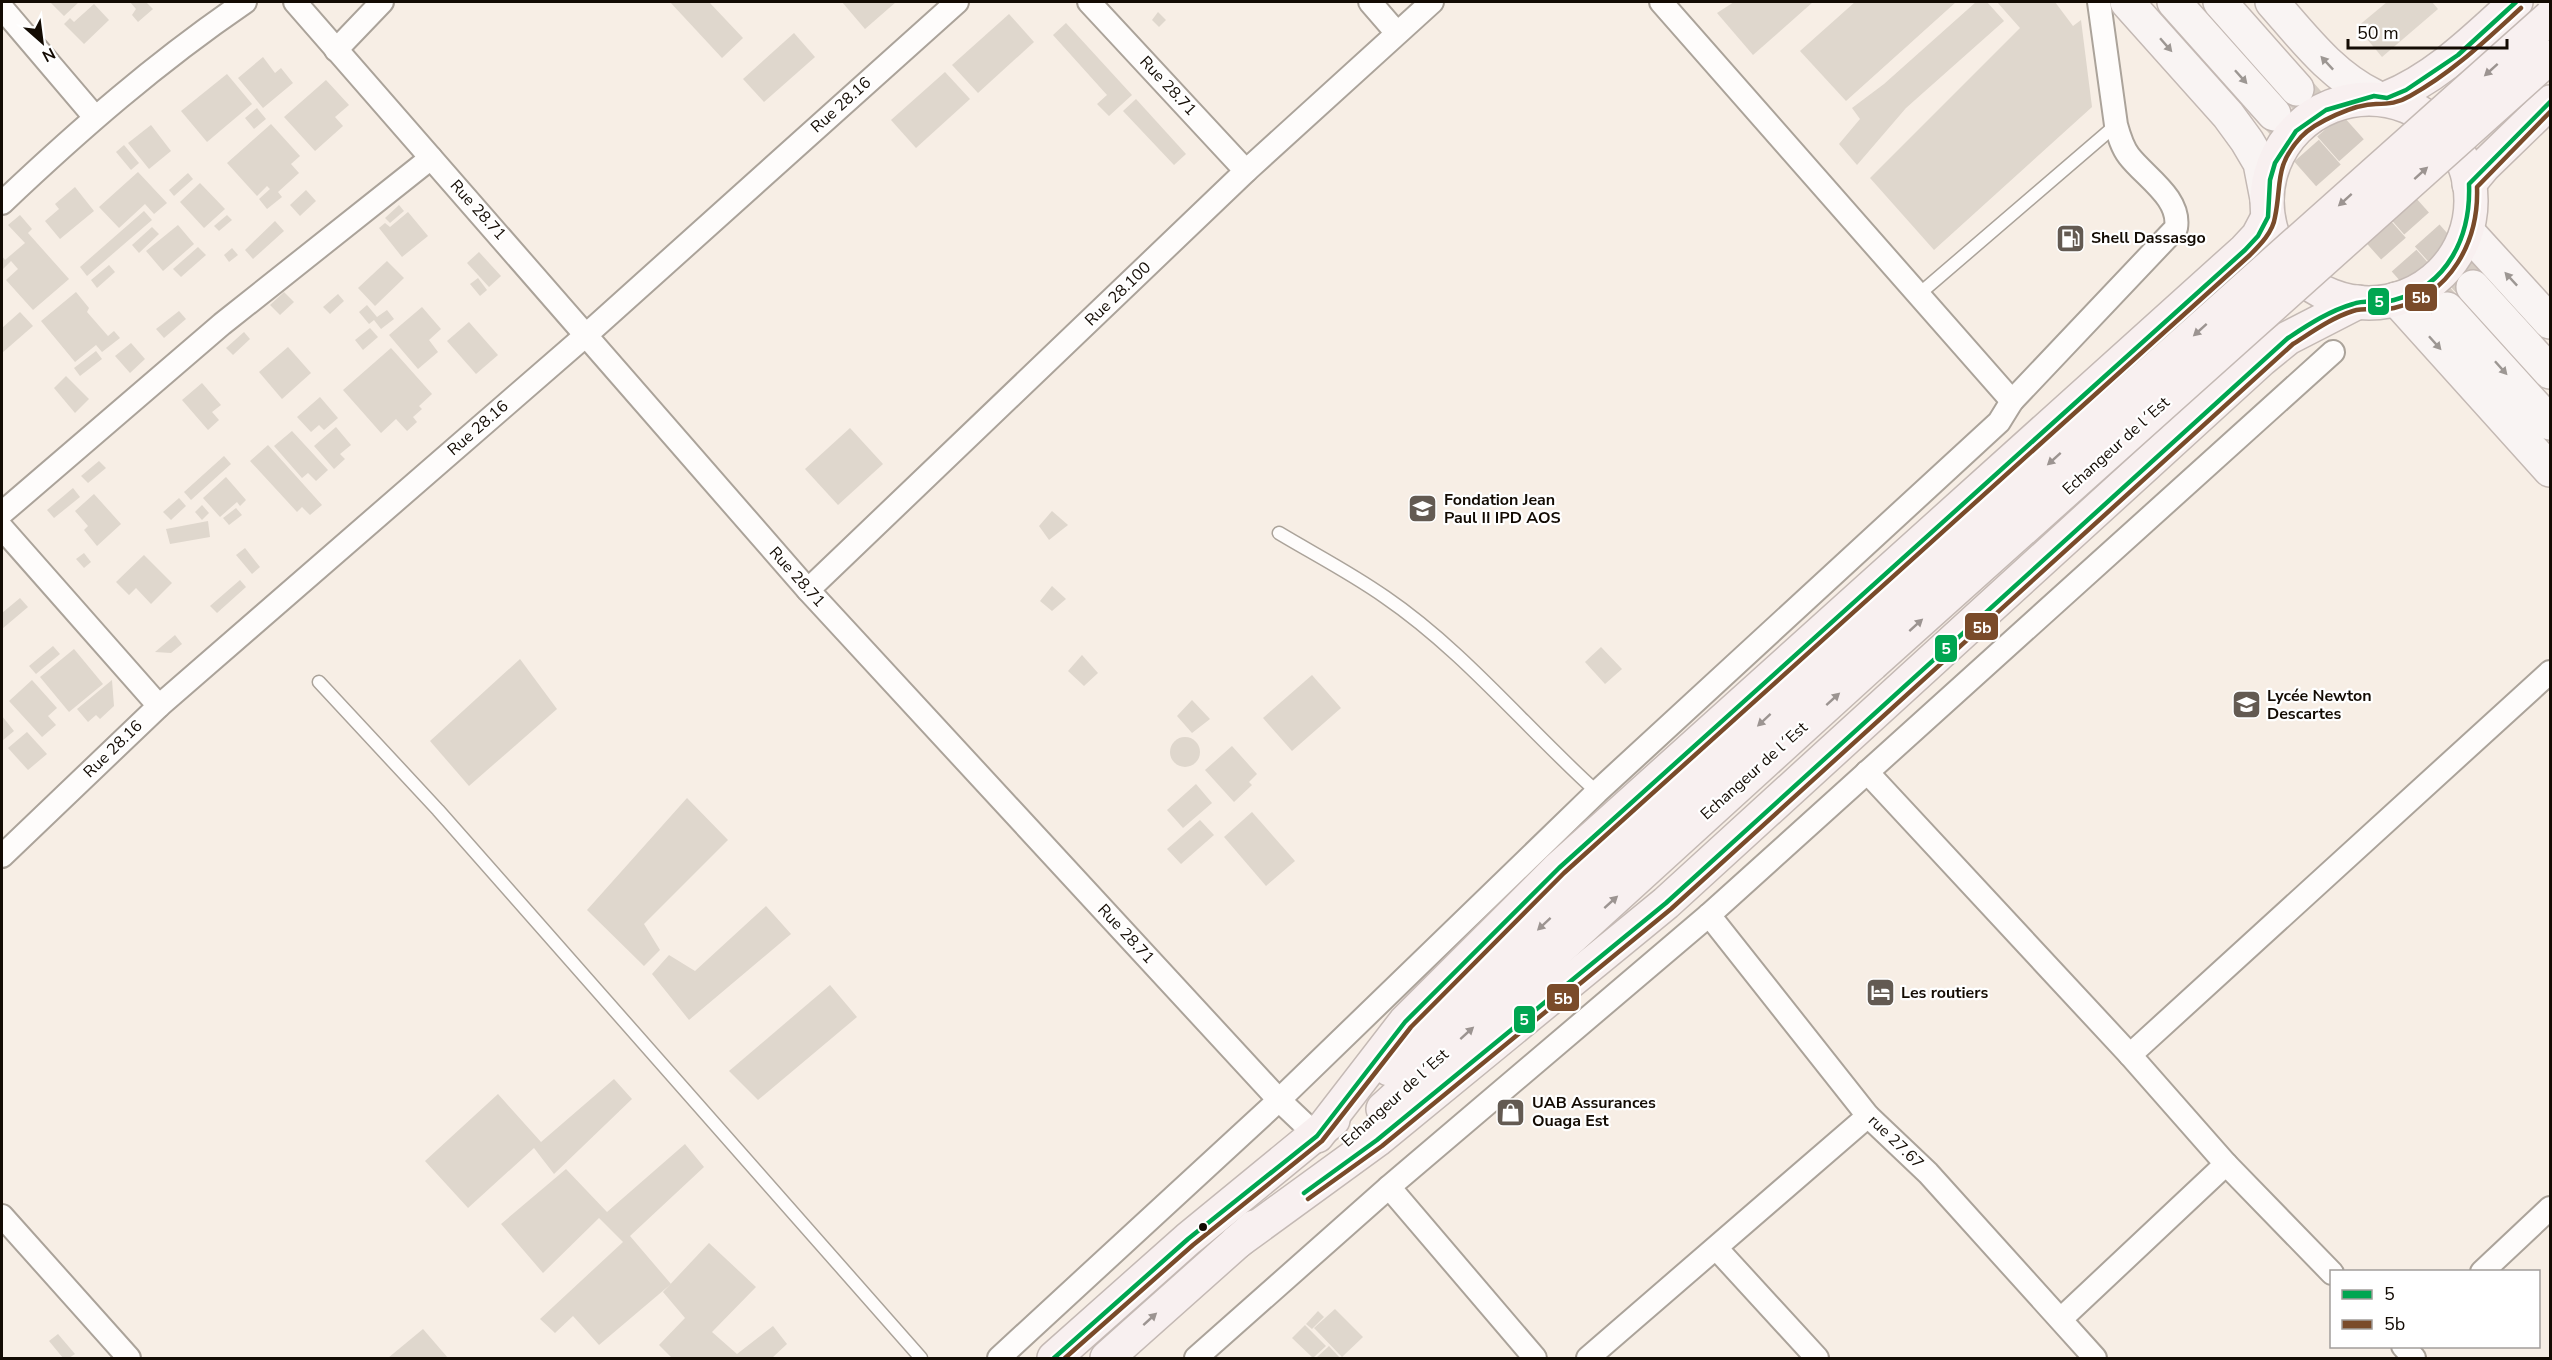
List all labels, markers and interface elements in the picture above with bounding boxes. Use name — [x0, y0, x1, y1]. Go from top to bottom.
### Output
north arrow — [12, 12, 72, 72]
scale bar — [2348, 12, 2507, 50]
text: 50 m — [2357, 21, 2399, 45]
one-way arrow — [2159, 38, 2173, 53]
text: N — [38, 42, 59, 67]
street label: Rue 28.71 — [1135, 51, 1201, 121]
one-way arrow — [2320, 55, 2334, 70]
one-way arrow — [2484, 63, 2499, 76]
one-way arrow — [2234, 69, 2248, 84]
street label: Rue 28.16 — [806, 72, 876, 138]
one-way arrow — [2413, 167, 2428, 180]
street label: Rue 28.71 — [445, 175, 511, 245]
one-way arrow — [2338, 193, 2353, 207]
fuel station icon: Shell Dassasgo — [2054, 222, 2086, 254]
place label: Shell Dassasgo — [2091, 227, 2206, 249]
street label: Rue 28.100 — [1080, 257, 1156, 331]
one-way arrow — [2505, 272, 2518, 287]
line badge: 5b — [2404, 283, 2438, 312]
line badge: 5 — [2367, 287, 2390, 316]
text: 5b — [2411, 287, 2431, 309]
text: 5 — [2374, 291, 2384, 313]
one-way arrow — [2193, 323, 2208, 336]
one-way arrow — [2428, 335, 2442, 350]
one-way arrow — [2494, 360, 2507, 375]
street label: Echangeur de l´Est — [2058, 392, 2175, 500]
street label: Rue 28.16 — [443, 395, 513, 461]
one-way arrow — [2047, 452, 2062, 465]
place label: Fondation Jean Paul II IPD AOS — [1444, 489, 1561, 529]
school or university icon: Fondation Jean Paul II IPD AOS — [1407, 493, 1439, 525]
street label: Rue 28.71 — [764, 542, 830, 612]
line badge: 5b — [1964, 612, 1999, 641]
text: 5b — [1972, 617, 1992, 639]
one-way arrow — [1908, 619, 1923, 632]
line badge: 5 — [1934, 634, 1958, 663]
text: 5 — [1941, 638, 1951, 660]
place label: Lycée Newton Descartes — [2267, 685, 2372, 725]
school or university icon: Lycée Newton Descartes — [2230, 689, 2262, 721]
one-way arrow — [1825, 692, 1840, 706]
one-way arrow — [1756, 713, 1771, 727]
street label: Rue 28.16 — [79, 715, 147, 783]
street label: Echangeur de l´Est — [1696, 717, 1813, 825]
one-way arrow — [1604, 895, 1618, 909]
street label: Rue 28.71 — [1093, 899, 1159, 969]
one-way arrow — [1537, 917, 1552, 930]
hotel icon: Les routiers — [1864, 977, 1896, 1009]
place label: Les routiers — [1901, 982, 1988, 1004]
line badge: 5b — [1546, 983, 1580, 1012]
text: 5b — [1553, 988, 1573, 1010]
line badge: 5 — [1513, 1005, 1536, 1034]
text: 5 — [1519, 1009, 1529, 1031]
one-way arrow — [1459, 1026, 1474, 1040]
street label: Echangeur de l´Est — [1337, 1044, 1454, 1152]
place label: UAB Assurances Ouaga Est — [1532, 1092, 1656, 1132]
shop icon: UAB Assurances Ouaga Est — [1495, 1096, 1527, 1128]
street label: rue 27.67 — [1863, 1110, 1929, 1174]
unlabelled marker — [1197, 1221, 1209, 1233]
legend — [2330, 1270, 2540, 1348]
text: 5 — [2384, 1282, 2395, 1306]
one-way arrow — [1143, 1312, 1158, 1326]
text: 5b — [2384, 1312, 2405, 1336]

